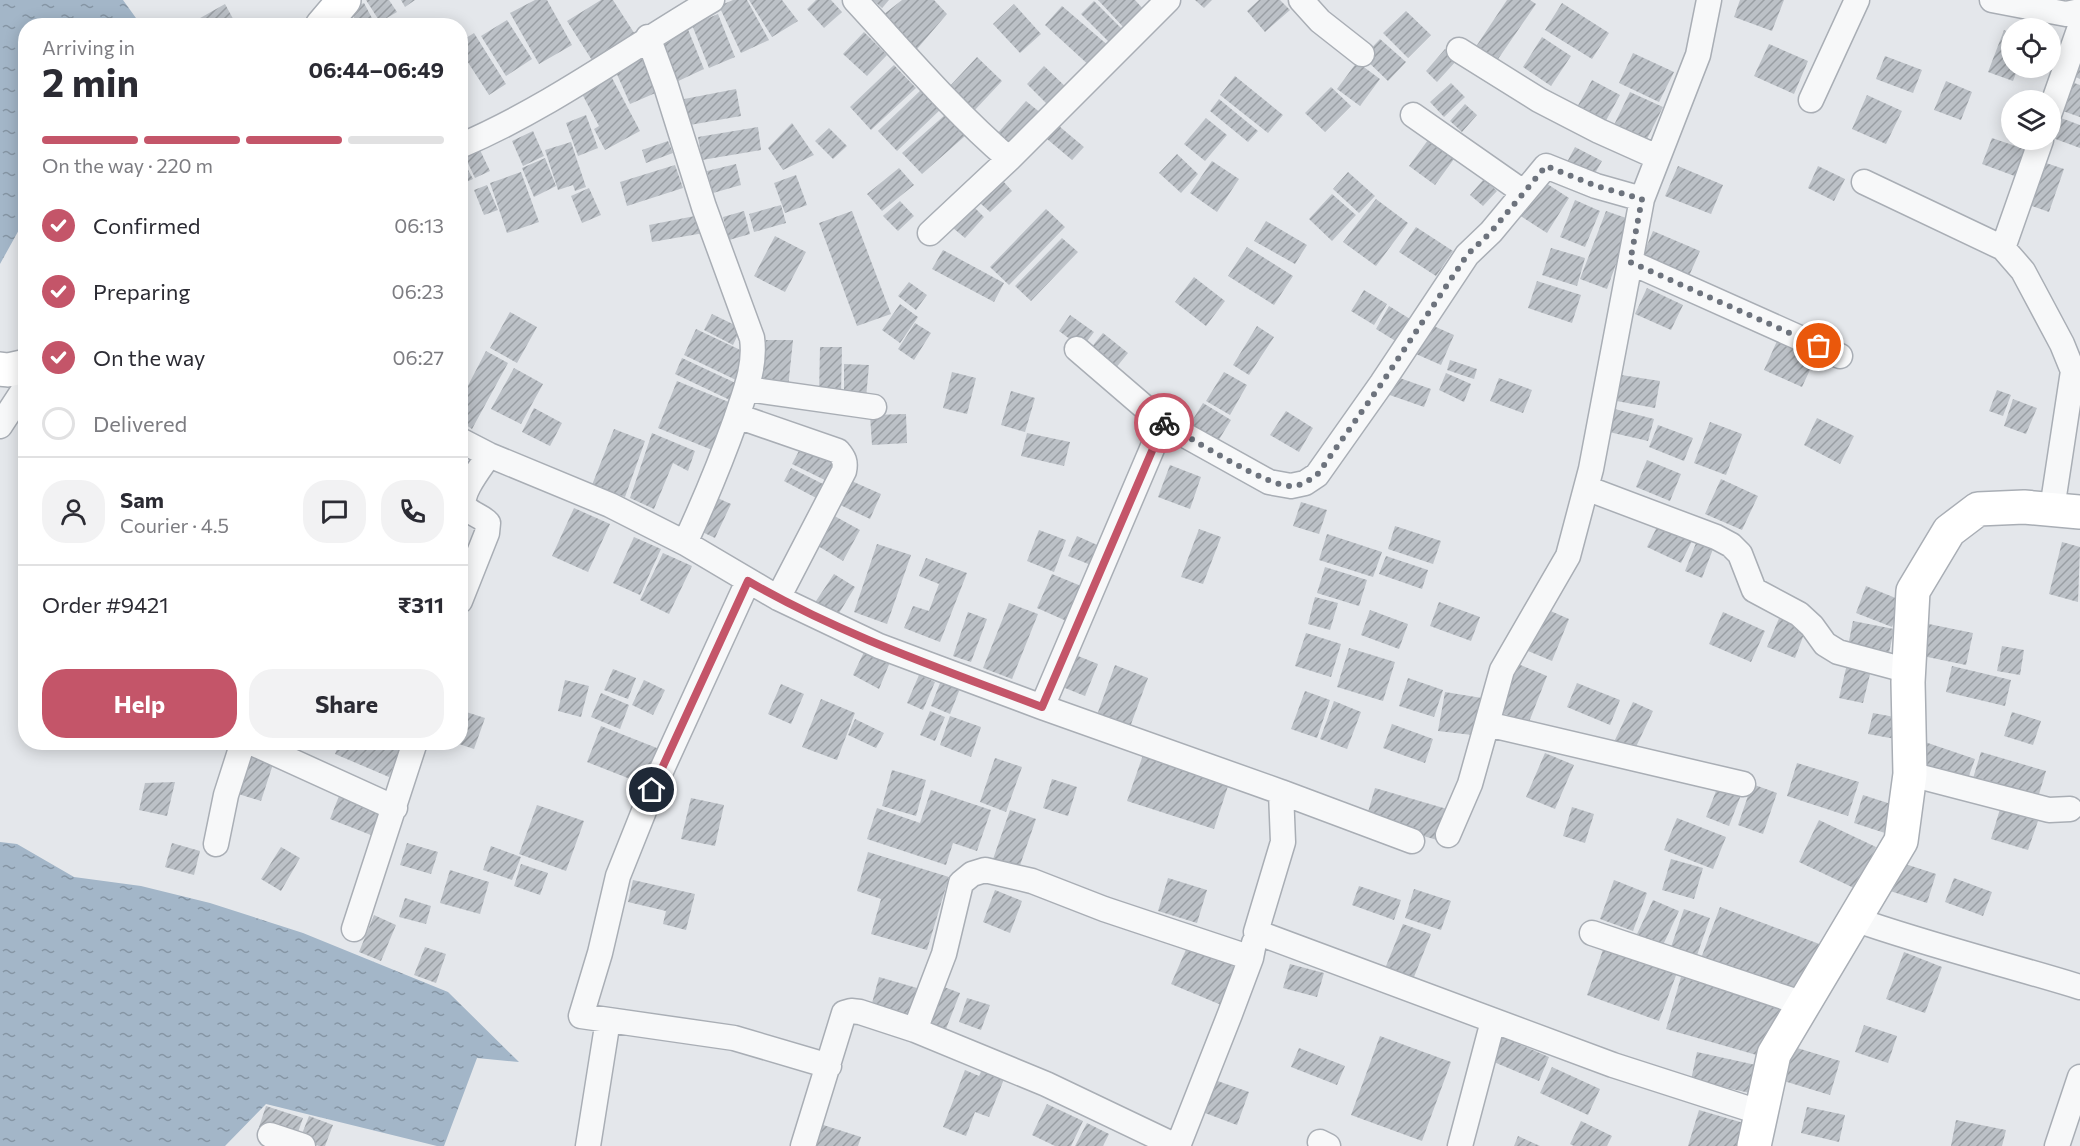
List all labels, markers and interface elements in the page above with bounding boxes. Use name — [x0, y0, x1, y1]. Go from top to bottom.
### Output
map controls — [2001, 18, 2061, 150]
button: locate — [2001, 18, 2061, 78]
text: Arriving in — [42, 35, 135, 59]
text: 06:44–06:49 — [308, 56, 444, 83]
text: 2 min — [42, 57, 139, 105]
button: layers — [2001, 90, 2061, 150]
text: On the way · 220 m — [42, 153, 213, 177]
icon: check — [42, 209, 75, 242]
text: Confirmed — [93, 212, 200, 239]
text: 06:13 — [394, 213, 444, 237]
icon: check — [42, 275, 75, 308]
text: Preparing — [93, 278, 190, 305]
text: 06:23 — [392, 279, 444, 303]
pin — [1793, 320, 1844, 371]
icon: bag — [1802, 329, 1835, 362]
icon: check — [42, 341, 75, 374]
text: On the way — [93, 344, 205, 371]
text: 06:27 — [392, 345, 444, 369]
courier — [1134, 393, 1194, 453]
icon: bike — [1148, 407, 1181, 440]
text: Delivered — [93, 410, 187, 437]
button: person — [42, 480, 105, 543]
button: chat — [303, 480, 366, 543]
button: phone — [381, 480, 444, 543]
text: Sam — [120, 486, 164, 513]
text: Courier · 4.5 — [120, 513, 229, 537]
text: Order #9421 — [42, 591, 169, 618]
text: ₹311 — [398, 591, 444, 618]
button: Help — [42, 669, 237, 738]
button: Share — [249, 669, 444, 738]
pin — [626, 764, 677, 815]
icon: home — [635, 773, 668, 806]

